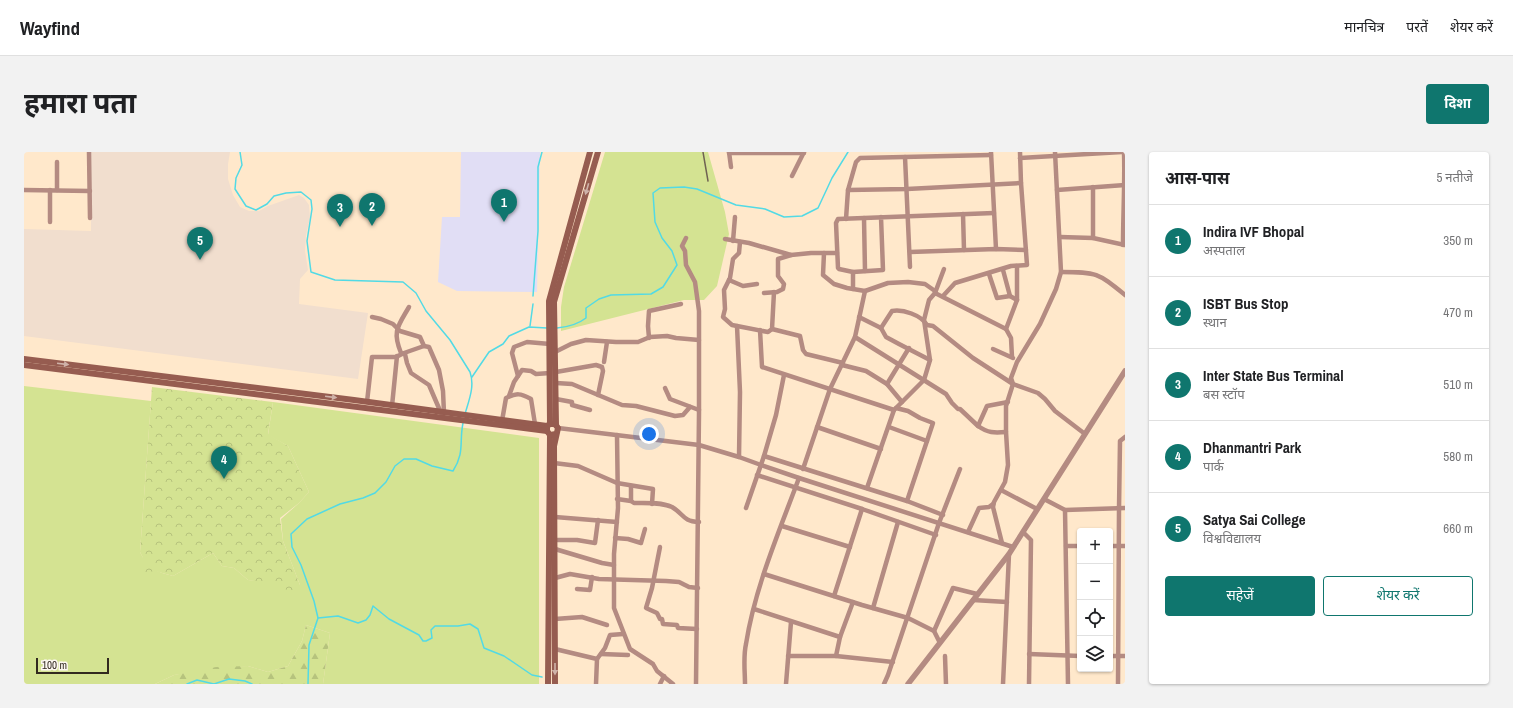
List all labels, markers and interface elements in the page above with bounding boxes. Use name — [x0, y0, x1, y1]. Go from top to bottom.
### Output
text: Wayfind — [20, 15, 80, 41]
text: मानचित्र — [1344, 18, 1384, 36]
text: परतें — [1406, 18, 1428, 36]
text: शेयर करें — [1450, 18, 1493, 36]
text: हमारा पता — [24, 84, 136, 122]
button: दिशा — [1426, 84, 1489, 124]
text: आस-पास — [1165, 166, 1230, 189]
text: 5 नतीजे — [1436, 169, 1473, 186]
one-way arrow — [584, 184, 590, 196]
pin: 1 — [491, 189, 517, 222]
pin: 2 — [359, 193, 385, 226]
pin: 3 — [327, 194, 353, 227]
text: Indira IVF Bhopal — [1203, 221, 1304, 242]
pin: 5 — [187, 227, 213, 260]
text: 1 — [1175, 232, 1181, 249]
text: 350 m — [1443, 232, 1473, 249]
text: अस्पताल — [1203, 242, 1245, 259]
text: ISBT Bus Stop — [1203, 293, 1288, 314]
text: 2 — [1175, 304, 1181, 321]
text: 470 m — [1443, 304, 1473, 321]
text: स्थान — [1203, 314, 1227, 331]
one-way arrow — [57, 361, 69, 367]
text: Inter State Bus Terminal — [1203, 365, 1344, 386]
text: 3 — [1175, 376, 1181, 393]
text: 510 m — [1443, 376, 1473, 393]
text: बस स्टॉप — [1203, 386, 1245, 403]
one-way arrow — [325, 394, 337, 401]
your location — [639, 424, 659, 444]
text: Dhanmantri Park — [1203, 437, 1301, 458]
pin: 4 — [211, 446, 237, 479]
text: 4 — [1175, 448, 1181, 465]
text: 580 m — [1443, 448, 1473, 465]
text: पार्क — [1203, 458, 1224, 475]
text: Satya Sai College — [1203, 509, 1306, 530]
text: 5 — [1175, 520, 1181, 537]
text: 660 m — [1443, 520, 1473, 537]
map controls — [1077, 528, 1113, 672]
button: + — [1077, 528, 1113, 564]
text: विश्वविद्यालय — [1203, 530, 1261, 547]
button: − — [1077, 564, 1113, 600]
button: सहेजें — [1165, 576, 1315, 616]
button: शेयर करें — [1323, 576, 1473, 616]
button: locate — [1077, 600, 1113, 636]
button: layers — [1077, 636, 1113, 672]
scale bar — [36, 656, 109, 675]
text: 100 m — [42, 658, 67, 672]
one-way arrow — [552, 663, 558, 676]

